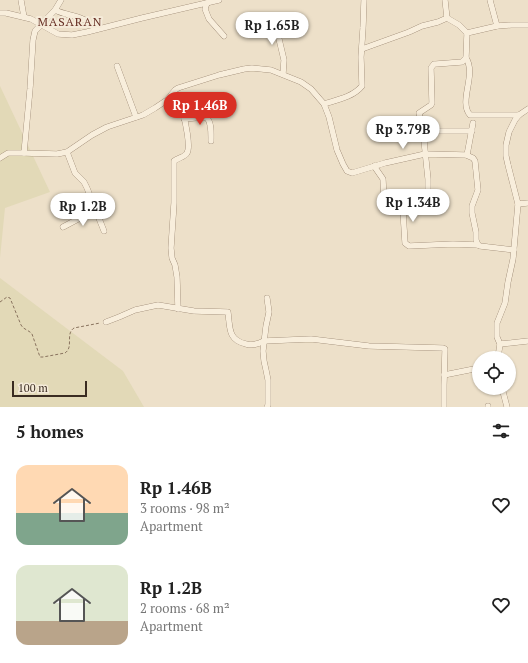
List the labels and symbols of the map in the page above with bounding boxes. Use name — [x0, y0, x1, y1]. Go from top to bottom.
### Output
pin: Rp 1.65B — [231, 12, 313, 46]
district label: MASARAN — [38, 14, 102, 29]
pin: Rp 1.46B — [159, 92, 241, 126]
pin: Rp 3.79B — [362, 116, 444, 150]
pin: Rp 1.34B — [372, 189, 454, 223]
pin: Rp 1.2B — [46, 193, 120, 227]
scale bar — [12, 379, 87, 398]

